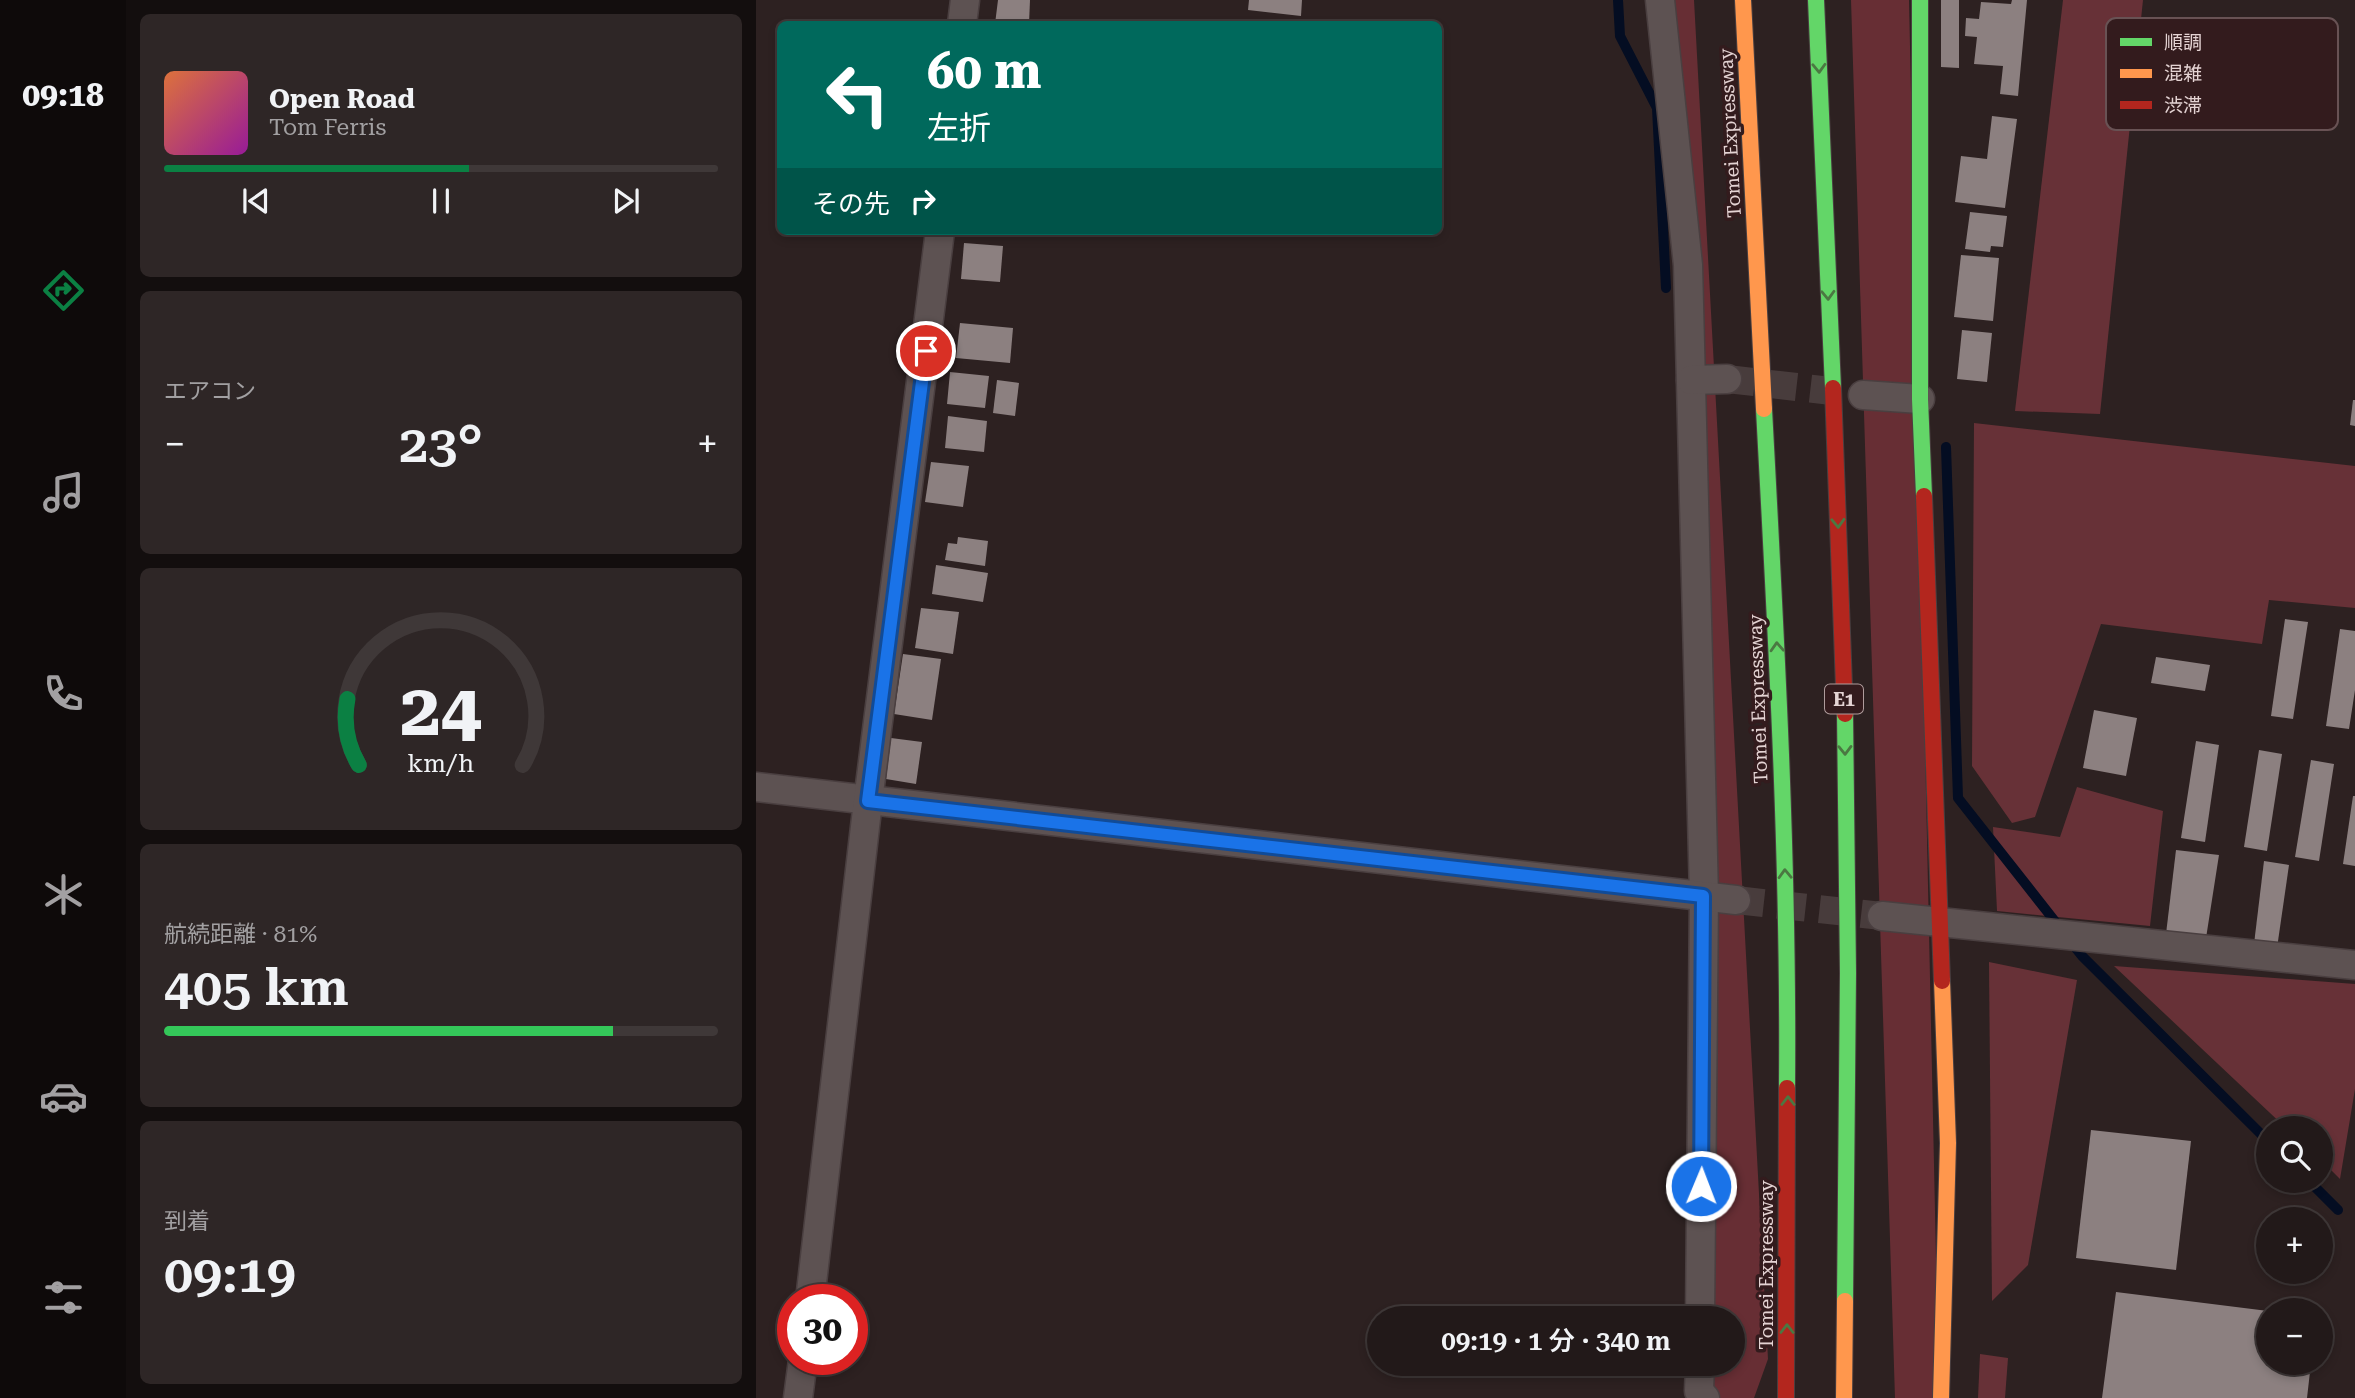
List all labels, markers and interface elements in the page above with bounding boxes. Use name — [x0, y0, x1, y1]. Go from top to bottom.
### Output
legend — [2106, 18, 2338, 130]
text: 順調 — [2164, 31, 2202, 54]
text: 60 m — [927, 43, 1042, 100]
street label: Tomei Expressway — [1714, 47, 1746, 218]
icon: left — [812, 49, 903, 140]
text: 混雑 — [2164, 62, 2202, 85]
one-way arrow — [1811, 63, 1826, 74]
text: 09:18 — [22, 76, 104, 114]
text: Open Road — [269, 84, 415, 114]
text: 渋滞 — [2164, 94, 2202, 117]
text: 左折 — [927, 109, 991, 147]
text: Tom Ferris — [269, 114, 386, 141]
icon: previous — [237, 182, 275, 220]
icon: pause — [422, 182, 460, 220]
icon: next — [607, 182, 645, 220]
icon: right — [904, 182, 942, 220]
text: その先 — [812, 189, 890, 219]
icon: directions — [39, 266, 88, 315]
one-way arrow — [1821, 290, 1836, 301]
pin — [896, 321, 956, 381]
icon: arrive — [907, 332, 945, 370]
text: エアコン — [164, 378, 256, 405]
text: 23° — [399, 414, 483, 475]
text: − — [164, 422, 185, 466]
text: + — [697, 422, 718, 466]
icon: music — [39, 468, 88, 517]
one-way arrow — [1831, 518, 1846, 529]
street label: Tomei Expressway — [1744, 613, 1772, 784]
one-way arrow — [1770, 641, 1785, 652]
text: 24 — [400, 668, 482, 753]
icon: phone — [39, 669, 88, 718]
road number: E1 — [1825, 684, 1863, 714]
one-way arrow — [1837, 745, 1853, 756]
text: km/h — [408, 749, 474, 778]
one-way arrow — [1777, 868, 1793, 879]
icon: climate — [39, 870, 88, 919]
text: 航続距離 · 81% — [164, 921, 317, 948]
text: 405 km — [164, 957, 349, 1018]
icon: car — [39, 1072, 88, 1121]
one-way arrow — [1780, 1096, 1796, 1106]
map controls — [2256, 1116, 2333, 1375]
button: search — [2256, 1116, 2333, 1193]
position arrow — [1664, 1149, 1738, 1223]
street label: Tomei Expressway — [1755, 1179, 1778, 1350]
button: + — [2256, 1207, 2333, 1284]
text: 到着 — [164, 1208, 210, 1235]
text: 09:19 — [164, 1244, 296, 1305]
icon: filters — [39, 1273, 88, 1322]
speed limit sign: 30 — [777, 1284, 868, 1375]
button: − — [2256, 1298, 2333, 1375]
one-way arrow — [1779, 1323, 1795, 1334]
text: 09:19 · 1 分 · 340 m — [1441, 1326, 1671, 1356]

